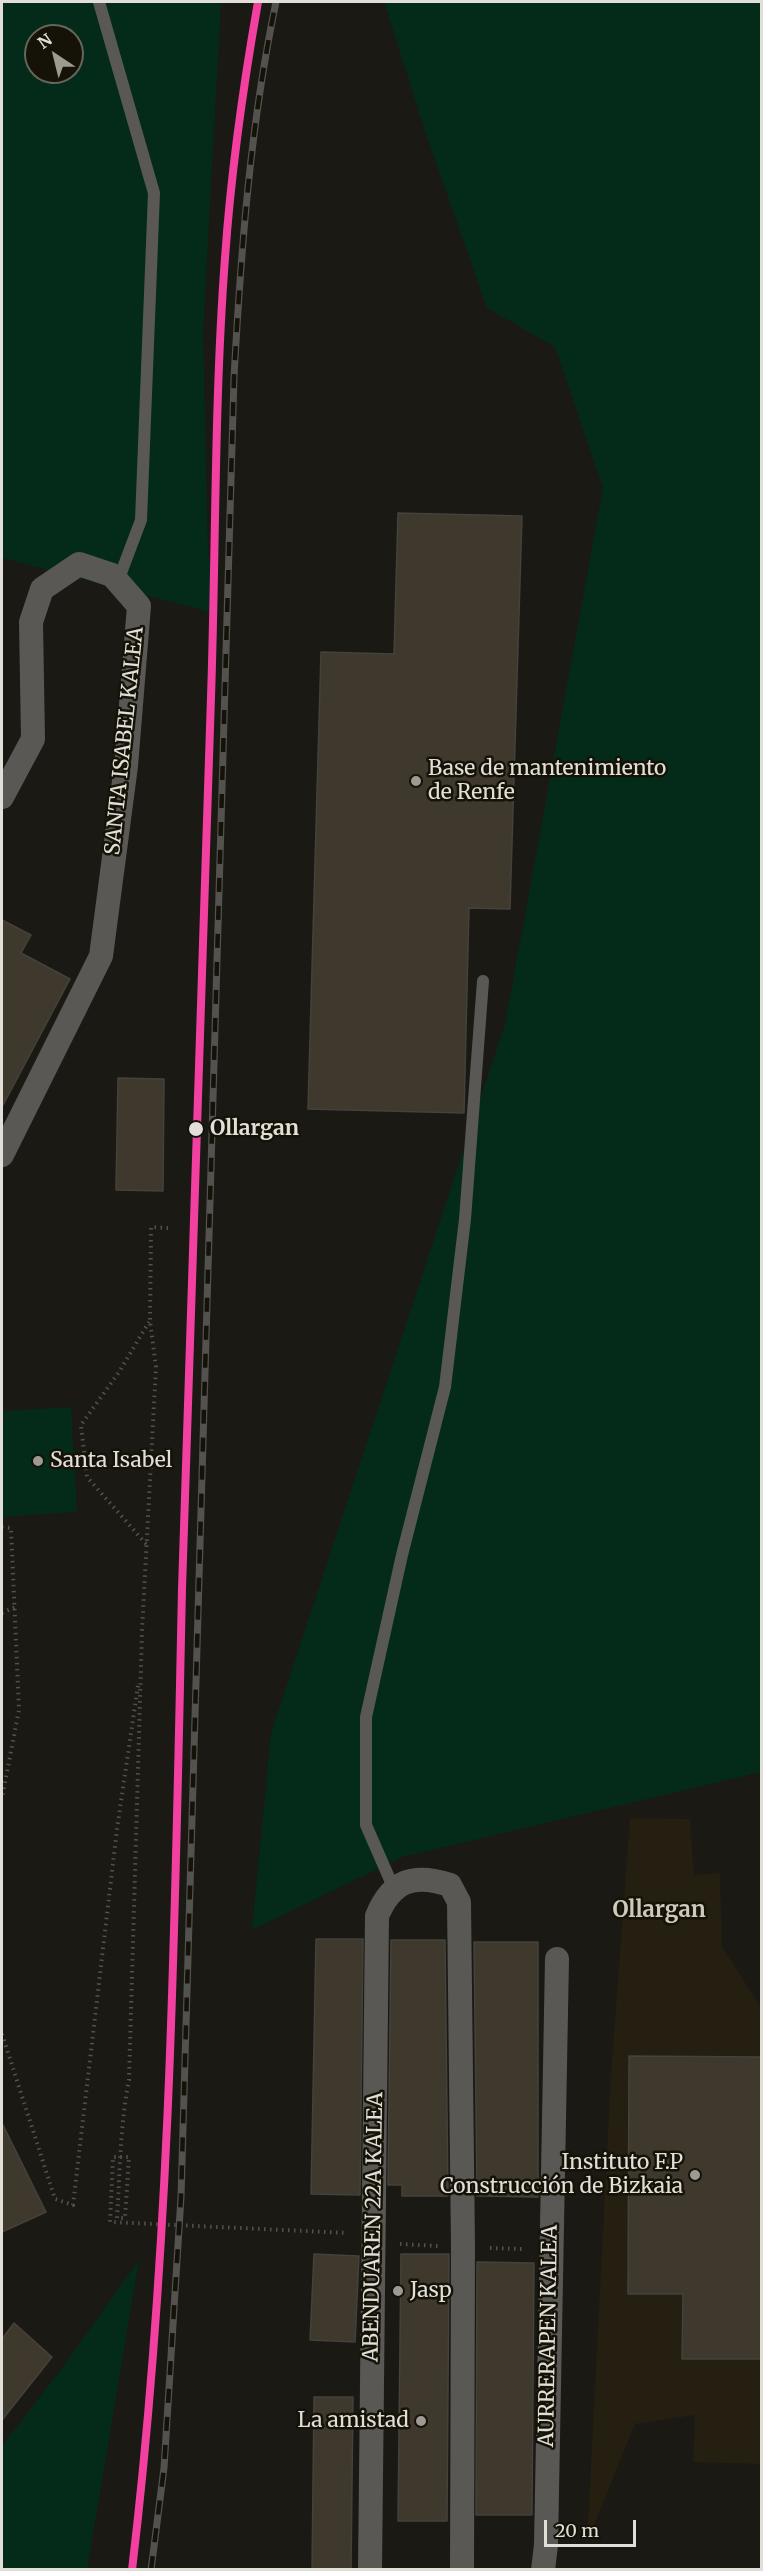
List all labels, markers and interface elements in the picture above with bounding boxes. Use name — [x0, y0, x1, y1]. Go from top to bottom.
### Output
north arrow — [24, 24, 84, 84]
text: N — [34, 29, 56, 53]
street label: SANTA ISABEL KALEA — [100, 626, 150, 856]
place label: Base de mantenimiento de Renfe — [428, 756, 666, 806]
marker: Base de mantenimiento de Renfe — [409, 774, 423, 788]
place label: Ollargan — [210, 1116, 299, 1142]
marker: Ollargan — [187, 1120, 205, 1138]
place label: Santa Isabel — [50, 1448, 172, 1474]
marker: Santa Isabel — [31, 1454, 45, 1468]
district label: Ollargan — [612, 1898, 706, 1924]
street label: ABENDUAREN 22A KALEA — [359, 2092, 389, 2362]
place label: Instituto F.P Construcción de Bizkaia — [440, 2150, 683, 2200]
marker: Instituto F.P Construcción de Bizkaia — [688, 2168, 702, 2182]
street label: AURRERAPEN KALEA — [534, 2225, 564, 2447]
place label: Jasp — [410, 2278, 452, 2304]
marker: Jasp — [391, 2284, 405, 2298]
place label: La amistad — [298, 2408, 409, 2434]
marker: La amistad — [414, 2414, 428, 2428]
scale bar — [547, 2508, 638, 2546]
text: 20 m — [555, 2519, 599, 2542]

